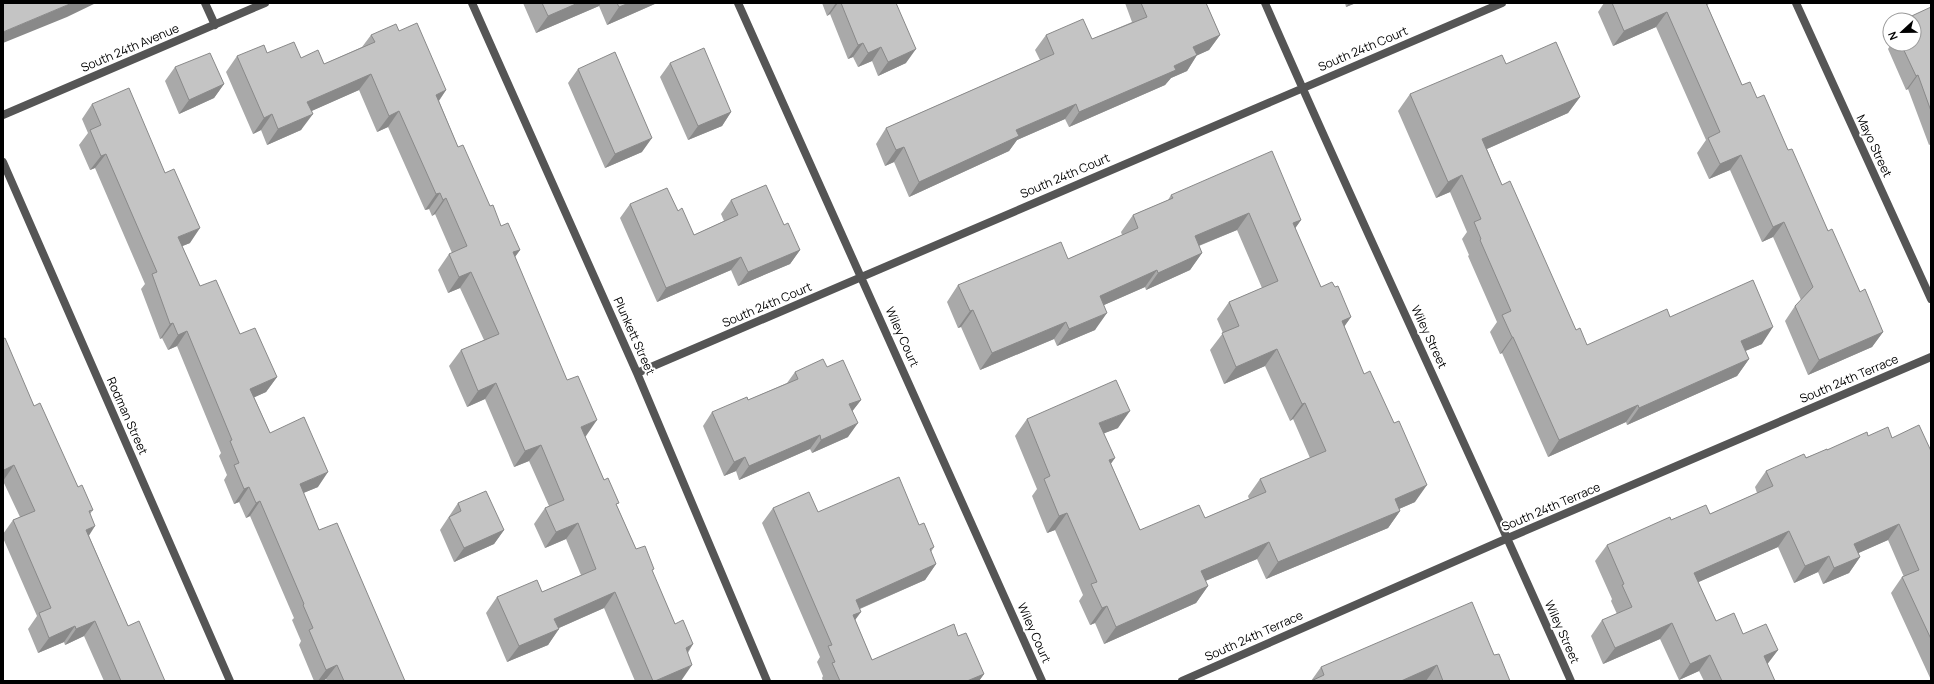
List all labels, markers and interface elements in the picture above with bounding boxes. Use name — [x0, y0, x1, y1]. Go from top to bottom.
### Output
north arrow — [1882, 12, 1922, 52]
street label: South 24th Avenue — [78, 19, 181, 76]
street label: South 24th Court — [1315, 22, 1410, 75]
text: N — [1884, 29, 1901, 42]
street label: Mayo Street — [1853, 112, 1896, 180]
street label: South 24th Court — [1017, 149, 1112, 202]
street label: South 24th Court — [719, 278, 814, 331]
street label: Plunkett Street — [610, 294, 659, 378]
street label: Wiley Street — [1407, 303, 1451, 371]
street label: Wiley Court — [882, 304, 923, 370]
street label: South 24th Terrace — [1797, 350, 1901, 407]
street label: Rodman Street — [103, 374, 152, 458]
street label: South 24th Terrace — [1499, 478, 1603, 535]
street label: Wiley Street — [1541, 598, 1584, 666]
street label: Wiley Court — [1014, 600, 1055, 666]
street label: South 24th Terrace — [1202, 606, 1306, 665]

